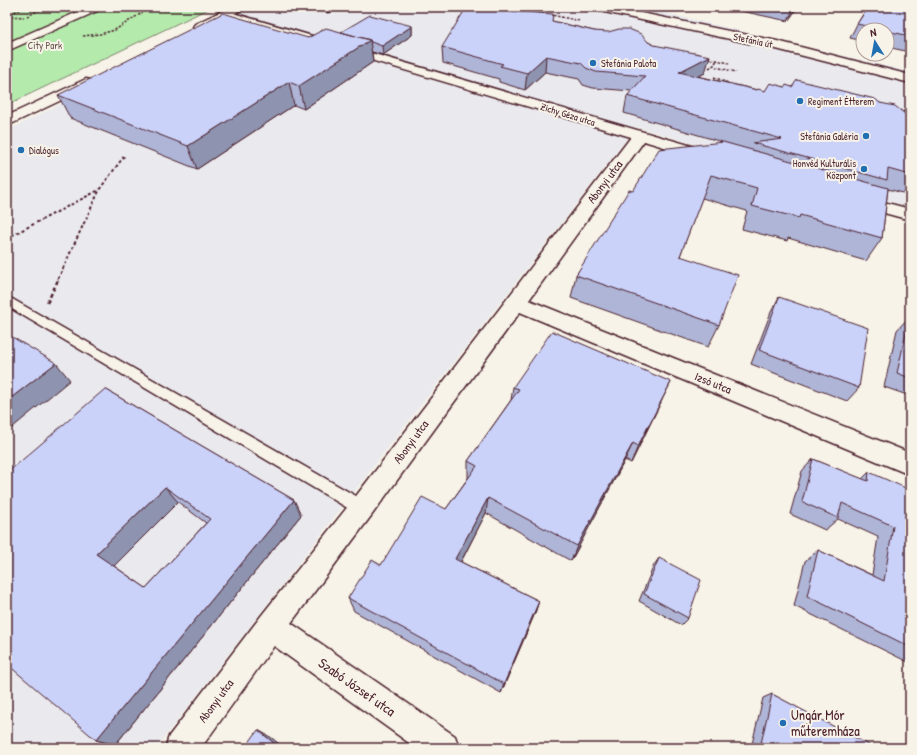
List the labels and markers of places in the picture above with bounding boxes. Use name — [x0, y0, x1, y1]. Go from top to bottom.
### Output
place label: Stefánia Palota — [601, 57, 656, 70]
marker: Stefánia Palota — [588, 58, 598, 68]
place label: Regiment Étterem — [808, 95, 874, 108]
marker: Regiment Étterem — [795, 96, 805, 106]
place label: Stefánia Galéria — [800, 130, 858, 143]
marker: Stefánia Galéria — [861, 131, 871, 141]
place label: Dialógus — [29, 144, 59, 157]
marker: Dialógus — [16, 145, 26, 155]
place label: Honvéd Kulturális Központ — [793, 157, 857, 182]
marker: Honvéd Kulturális Központ — [859, 164, 869, 174]
place label: Ungár Mór műteremháza — [791, 705, 860, 740]
marker: Ungár Mór műteremháza — [778, 718, 788, 728]

